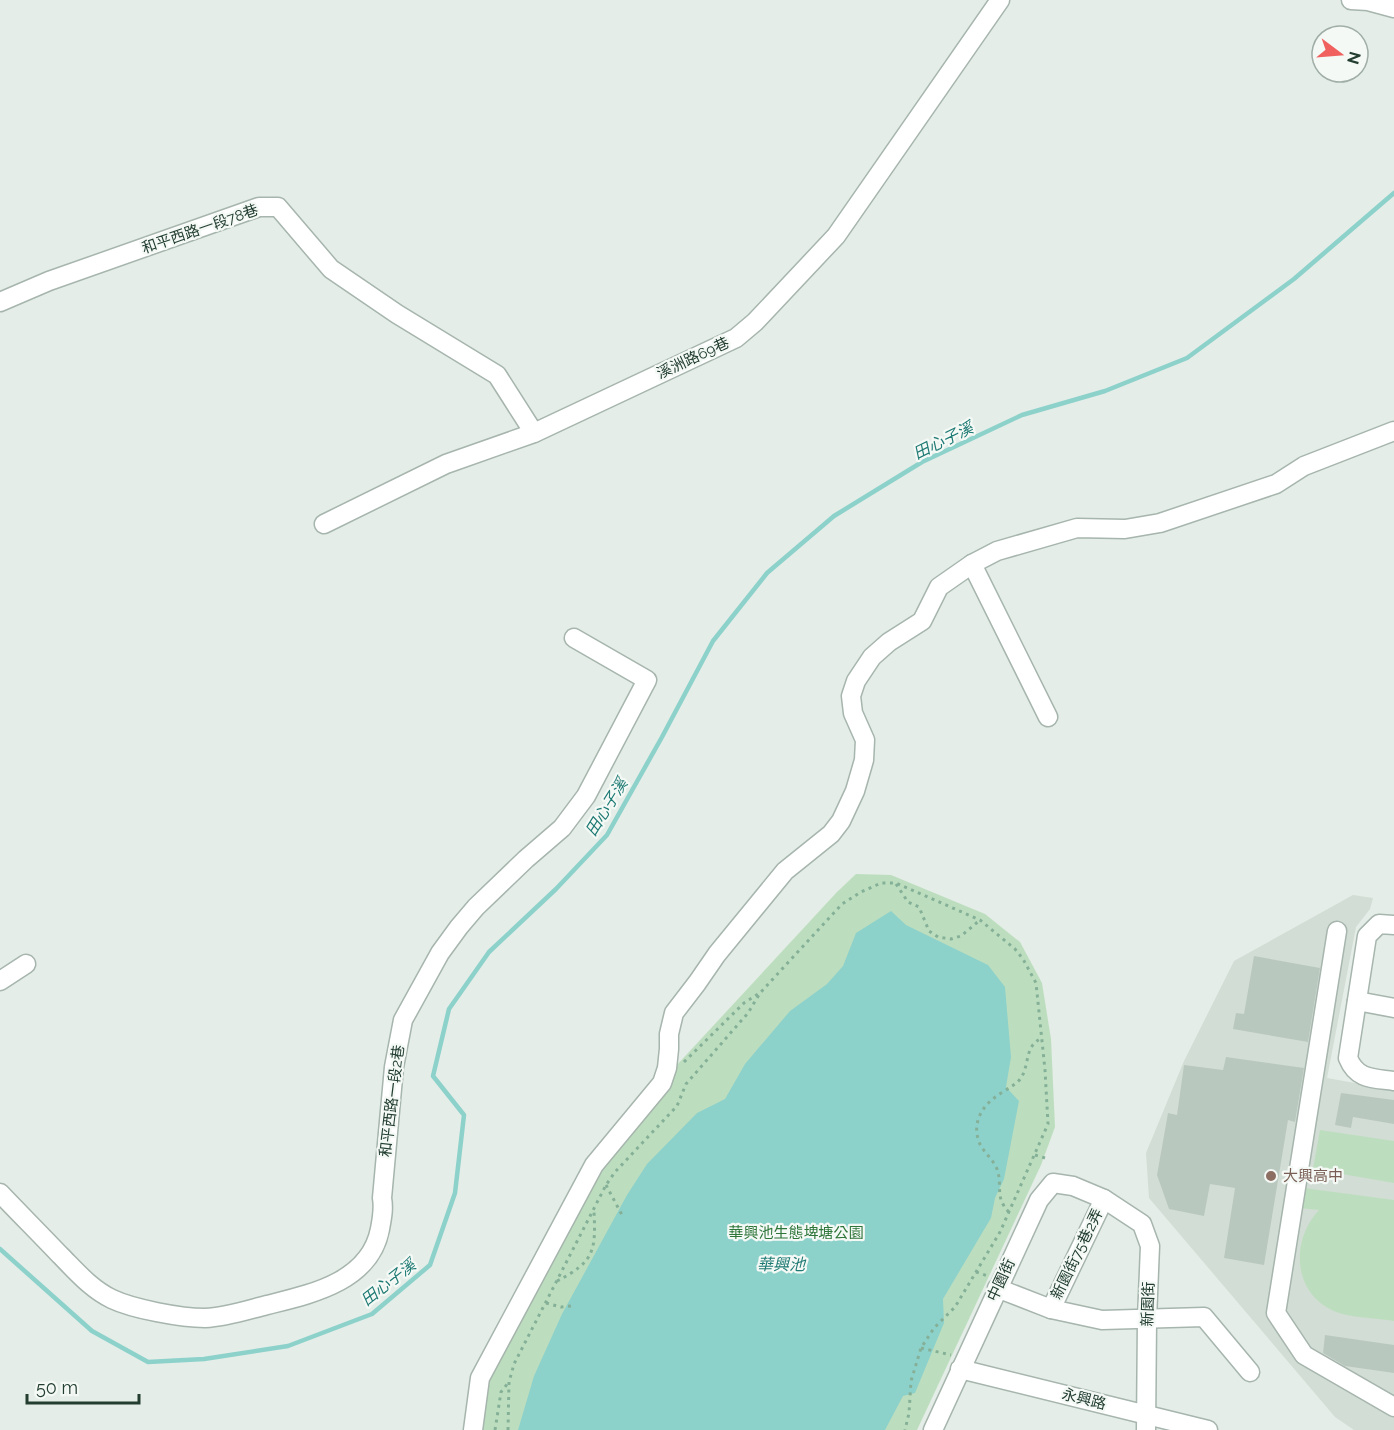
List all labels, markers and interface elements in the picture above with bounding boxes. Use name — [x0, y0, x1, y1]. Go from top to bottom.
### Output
north arrow — [1310, 24, 1370, 84]
text: N — [1343, 50, 1365, 66]
street label: 和平西路一段78巷 — [139, 201, 261, 257]
street label: 溪洲路69巷 — [654, 333, 732, 383]
water label: 田心子溪 — [910, 417, 978, 463]
water label: 田心子溪 — [581, 773, 632, 839]
street label: 和平西路一段2巷 — [376, 1044, 408, 1158]
place label: 大興高中 — [1283, 1167, 1343, 1185]
marker: 大興高中 — [1264, 1169, 1278, 1183]
street label: 新園街75巷2弄 — [1047, 1206, 1107, 1302]
park label: 華興池生態埤塘公園 — [728, 1224, 864, 1242]
water label: 田心子溪 — [357, 1254, 421, 1310]
water label: 華興池 — [757, 1255, 807, 1274]
street label: 中園街 — [983, 1256, 1019, 1304]
street label: 新園街 — [1138, 1281, 1158, 1327]
scale bar — [27, 1367, 140, 1405]
text: 50 m — [36, 1377, 78, 1398]
street label: 永興路 — [1060, 1385, 1108, 1413]

